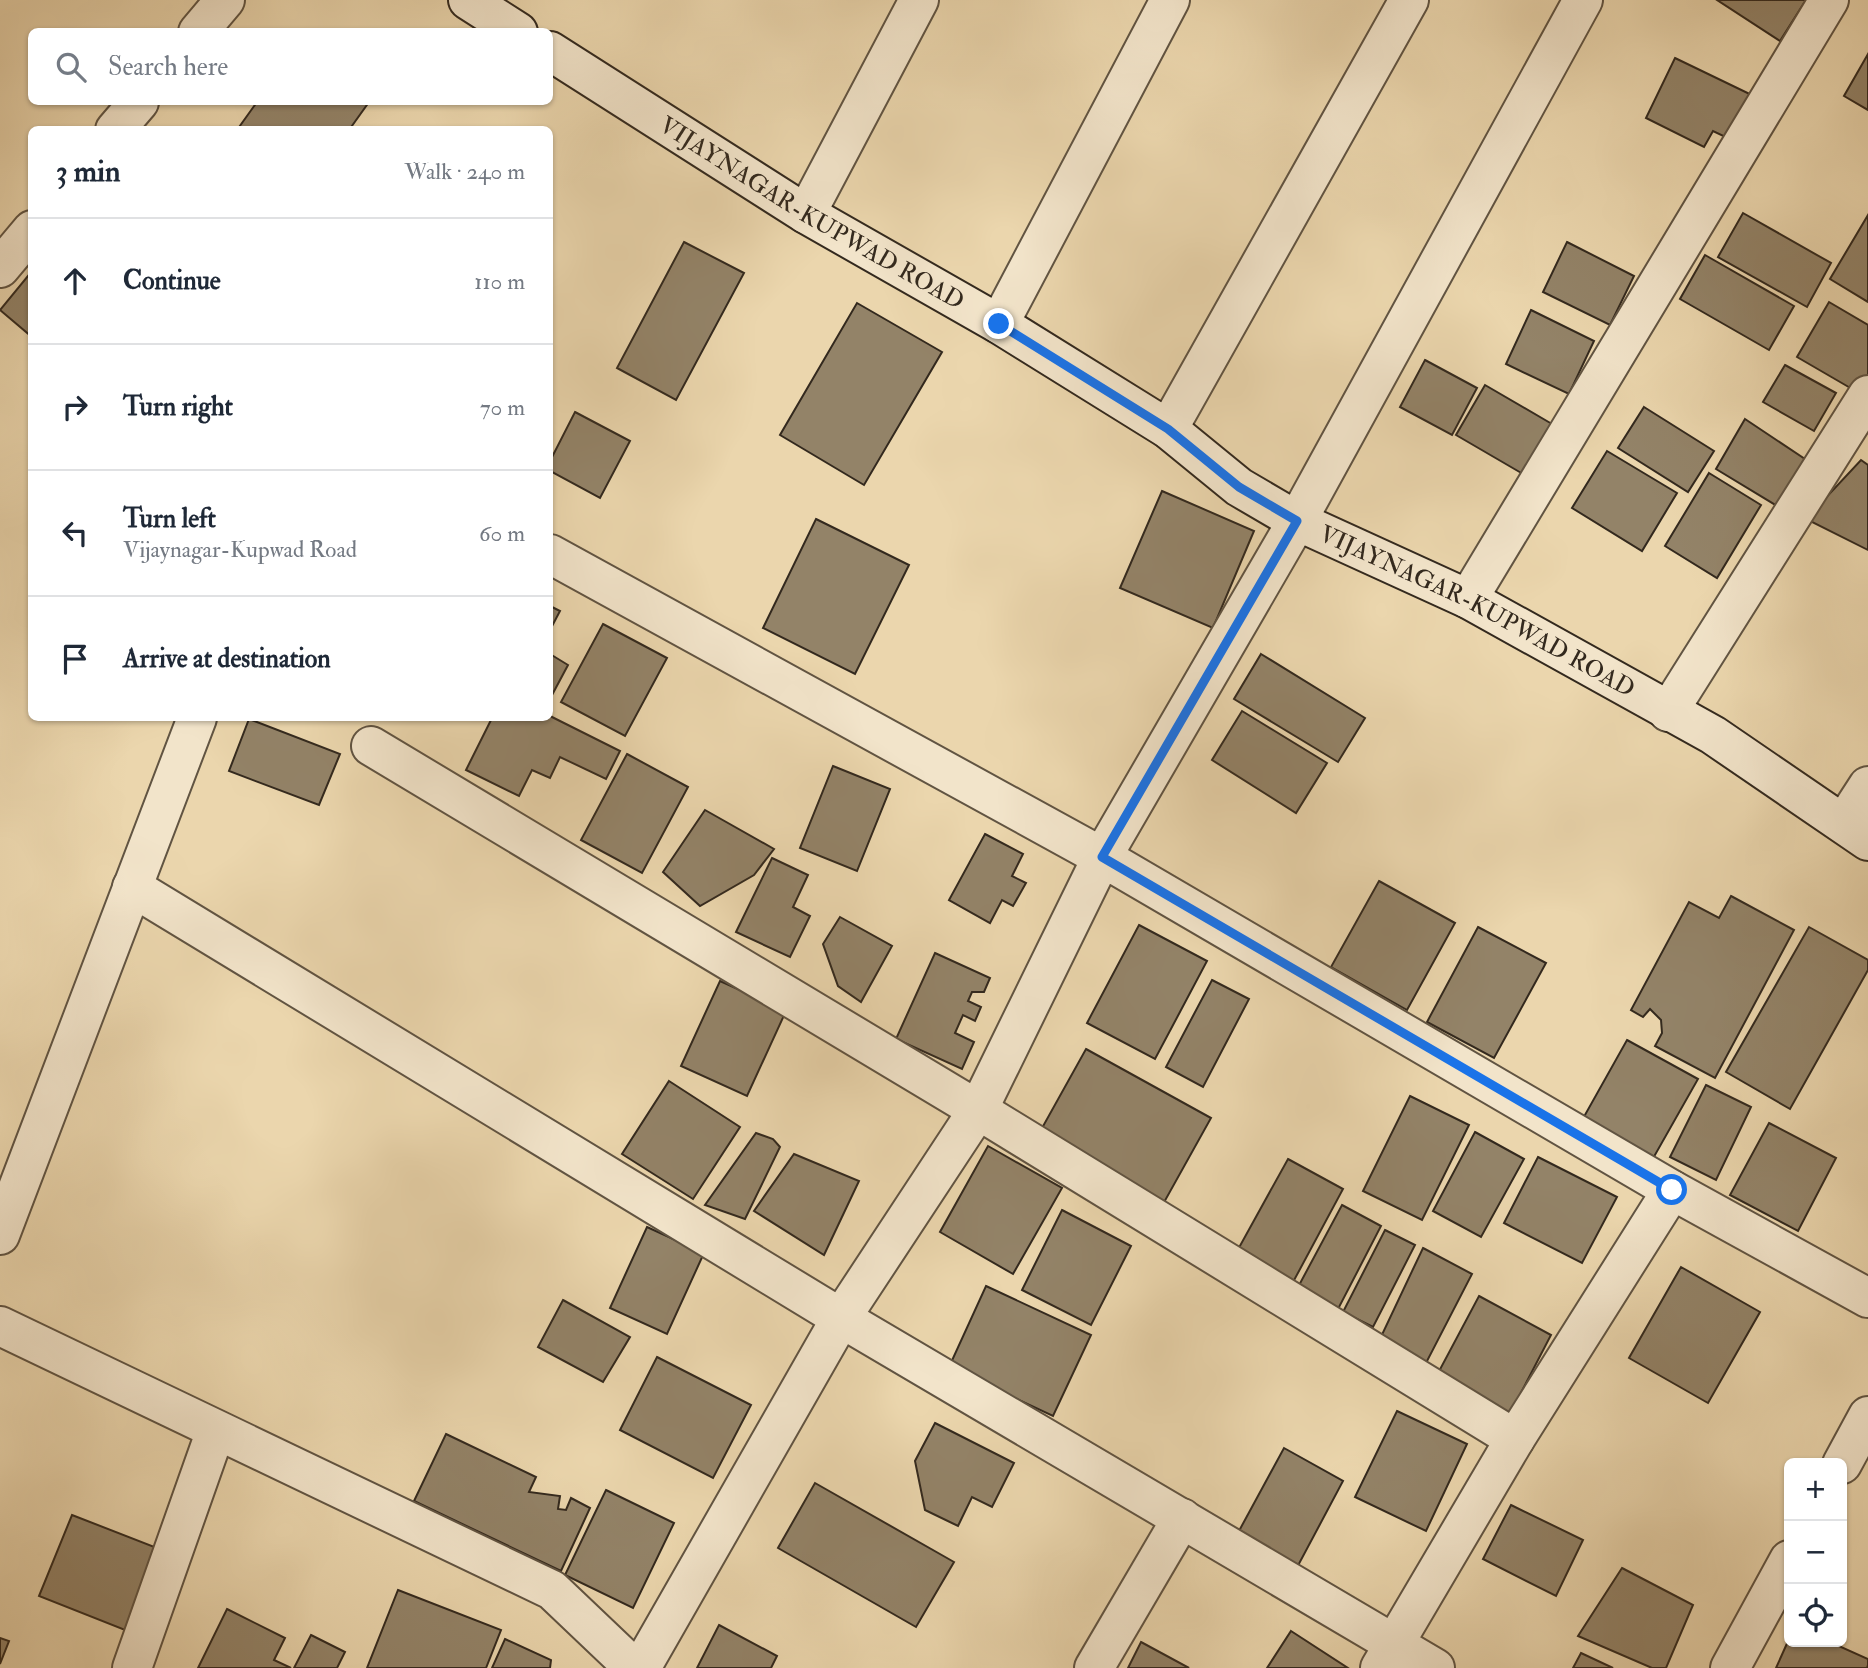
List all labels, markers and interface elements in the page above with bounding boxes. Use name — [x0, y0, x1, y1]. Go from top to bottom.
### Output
search box — [28, 28, 553, 105]
icon: search — [52, 48, 90, 86]
text: Search here — [108, 51, 228, 83]
street label: VIJAYNAGAR-KUPWAD ROAD — [653, 110, 970, 317]
text: 3 min — [56, 153, 121, 190]
text: Walk · 240 m — [405, 157, 525, 186]
icon: ahead — [56, 262, 94, 300]
text: Continue — [123, 265, 221, 297]
text: 110 m — [474, 267, 525, 296]
route end — [983, 308, 1014, 339]
icon: right — [56, 388, 94, 426]
text: Turn right — [123, 391, 233, 423]
text: 70 m — [480, 393, 525, 422]
text: Turn left — [123, 503, 216, 535]
icon: left — [56, 514, 94, 552]
street label: VIJAYNAGAR-KUPWAD ROAD — [1314, 518, 1640, 705]
text: 60 m — [479, 519, 525, 548]
text: Vijaynagar-Kupwad Road — [123, 535, 357, 564]
icon: arrive — [56, 640, 94, 678]
text: Arrive at destination — [123, 643, 331, 675]
route start — [1656, 1174, 1687, 1205]
map controls — [1784, 1458, 1847, 1647]
button: + — [1784, 1458, 1847, 1521]
button: − — [1784, 1521, 1847, 1584]
button: locate — [1784, 1584, 1847, 1647]

